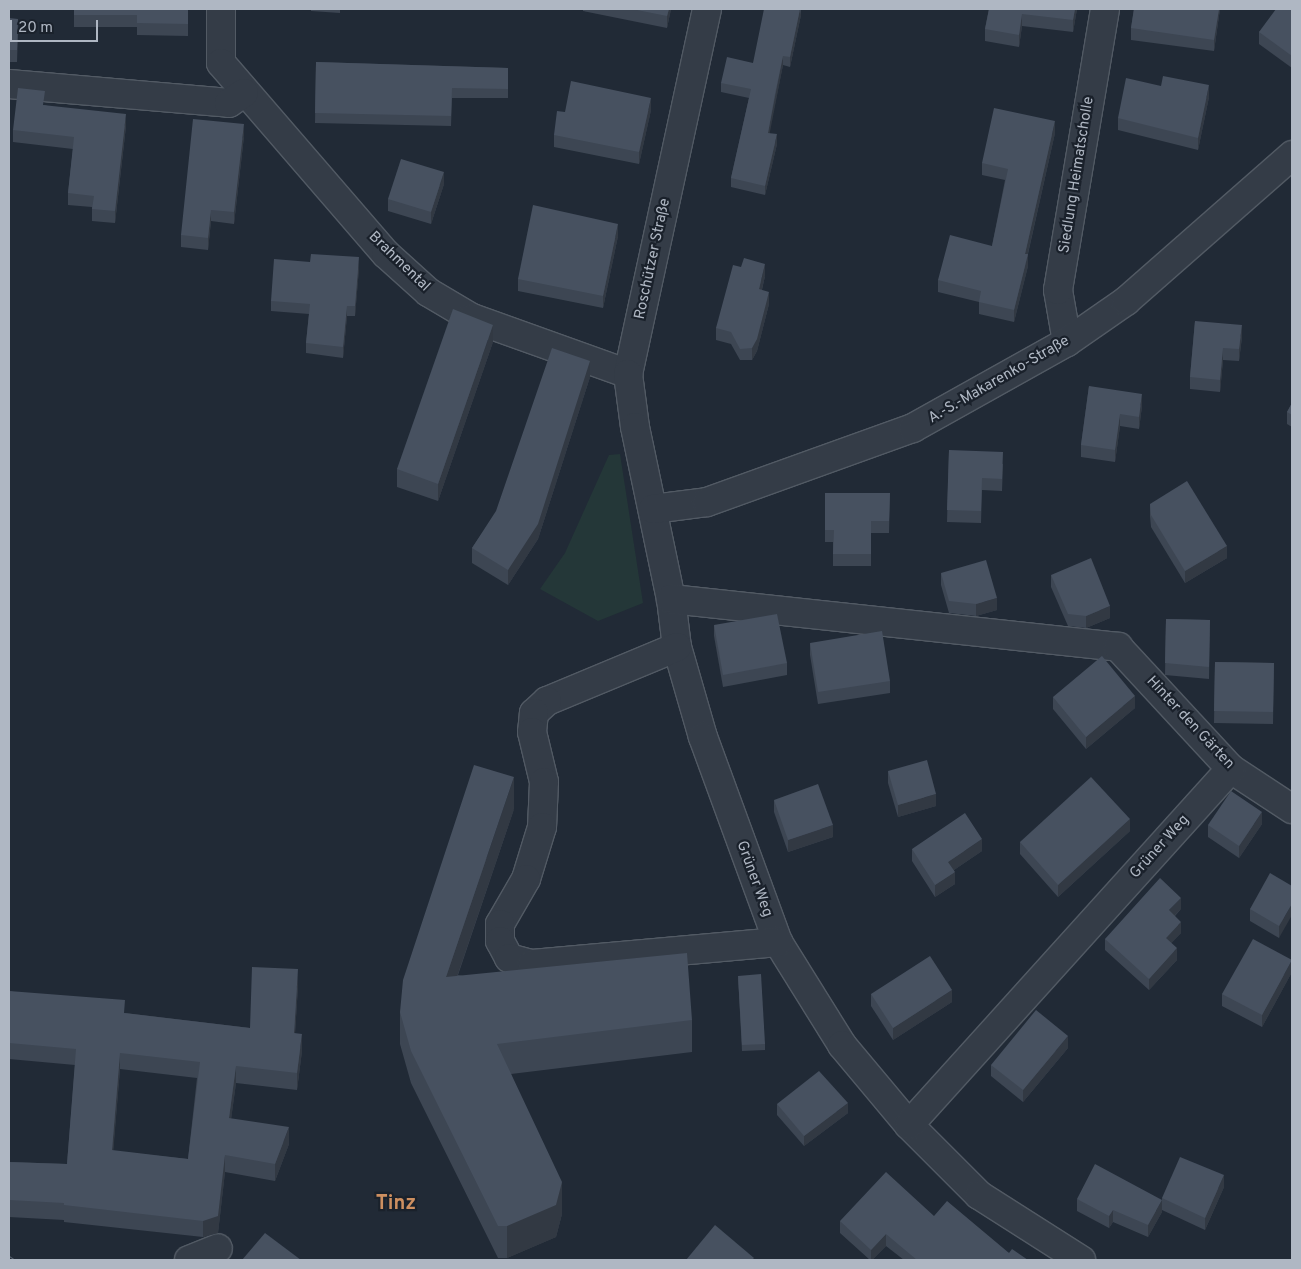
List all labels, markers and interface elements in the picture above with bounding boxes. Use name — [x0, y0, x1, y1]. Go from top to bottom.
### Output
scale bar — [12, 10, 100, 42]
text: 20 m — [18, 19, 53, 38]
street label: Siedlung Heimatscholle — [1056, 95, 1098, 255]
street label: Roschützer Straße — [631, 197, 675, 321]
street label: Brahmental — [364, 228, 434, 296]
street label: A.-S.-Makarenko-Straße — [925, 332, 1073, 428]
street label: Hinter den Gärten — [1142, 673, 1238, 773]
street label: Grüner Weg — [1127, 811, 1193, 883]
street label: Grüner Weg — [732, 838, 776, 920]
district label: Tinz — [376, 1192, 416, 1216]

